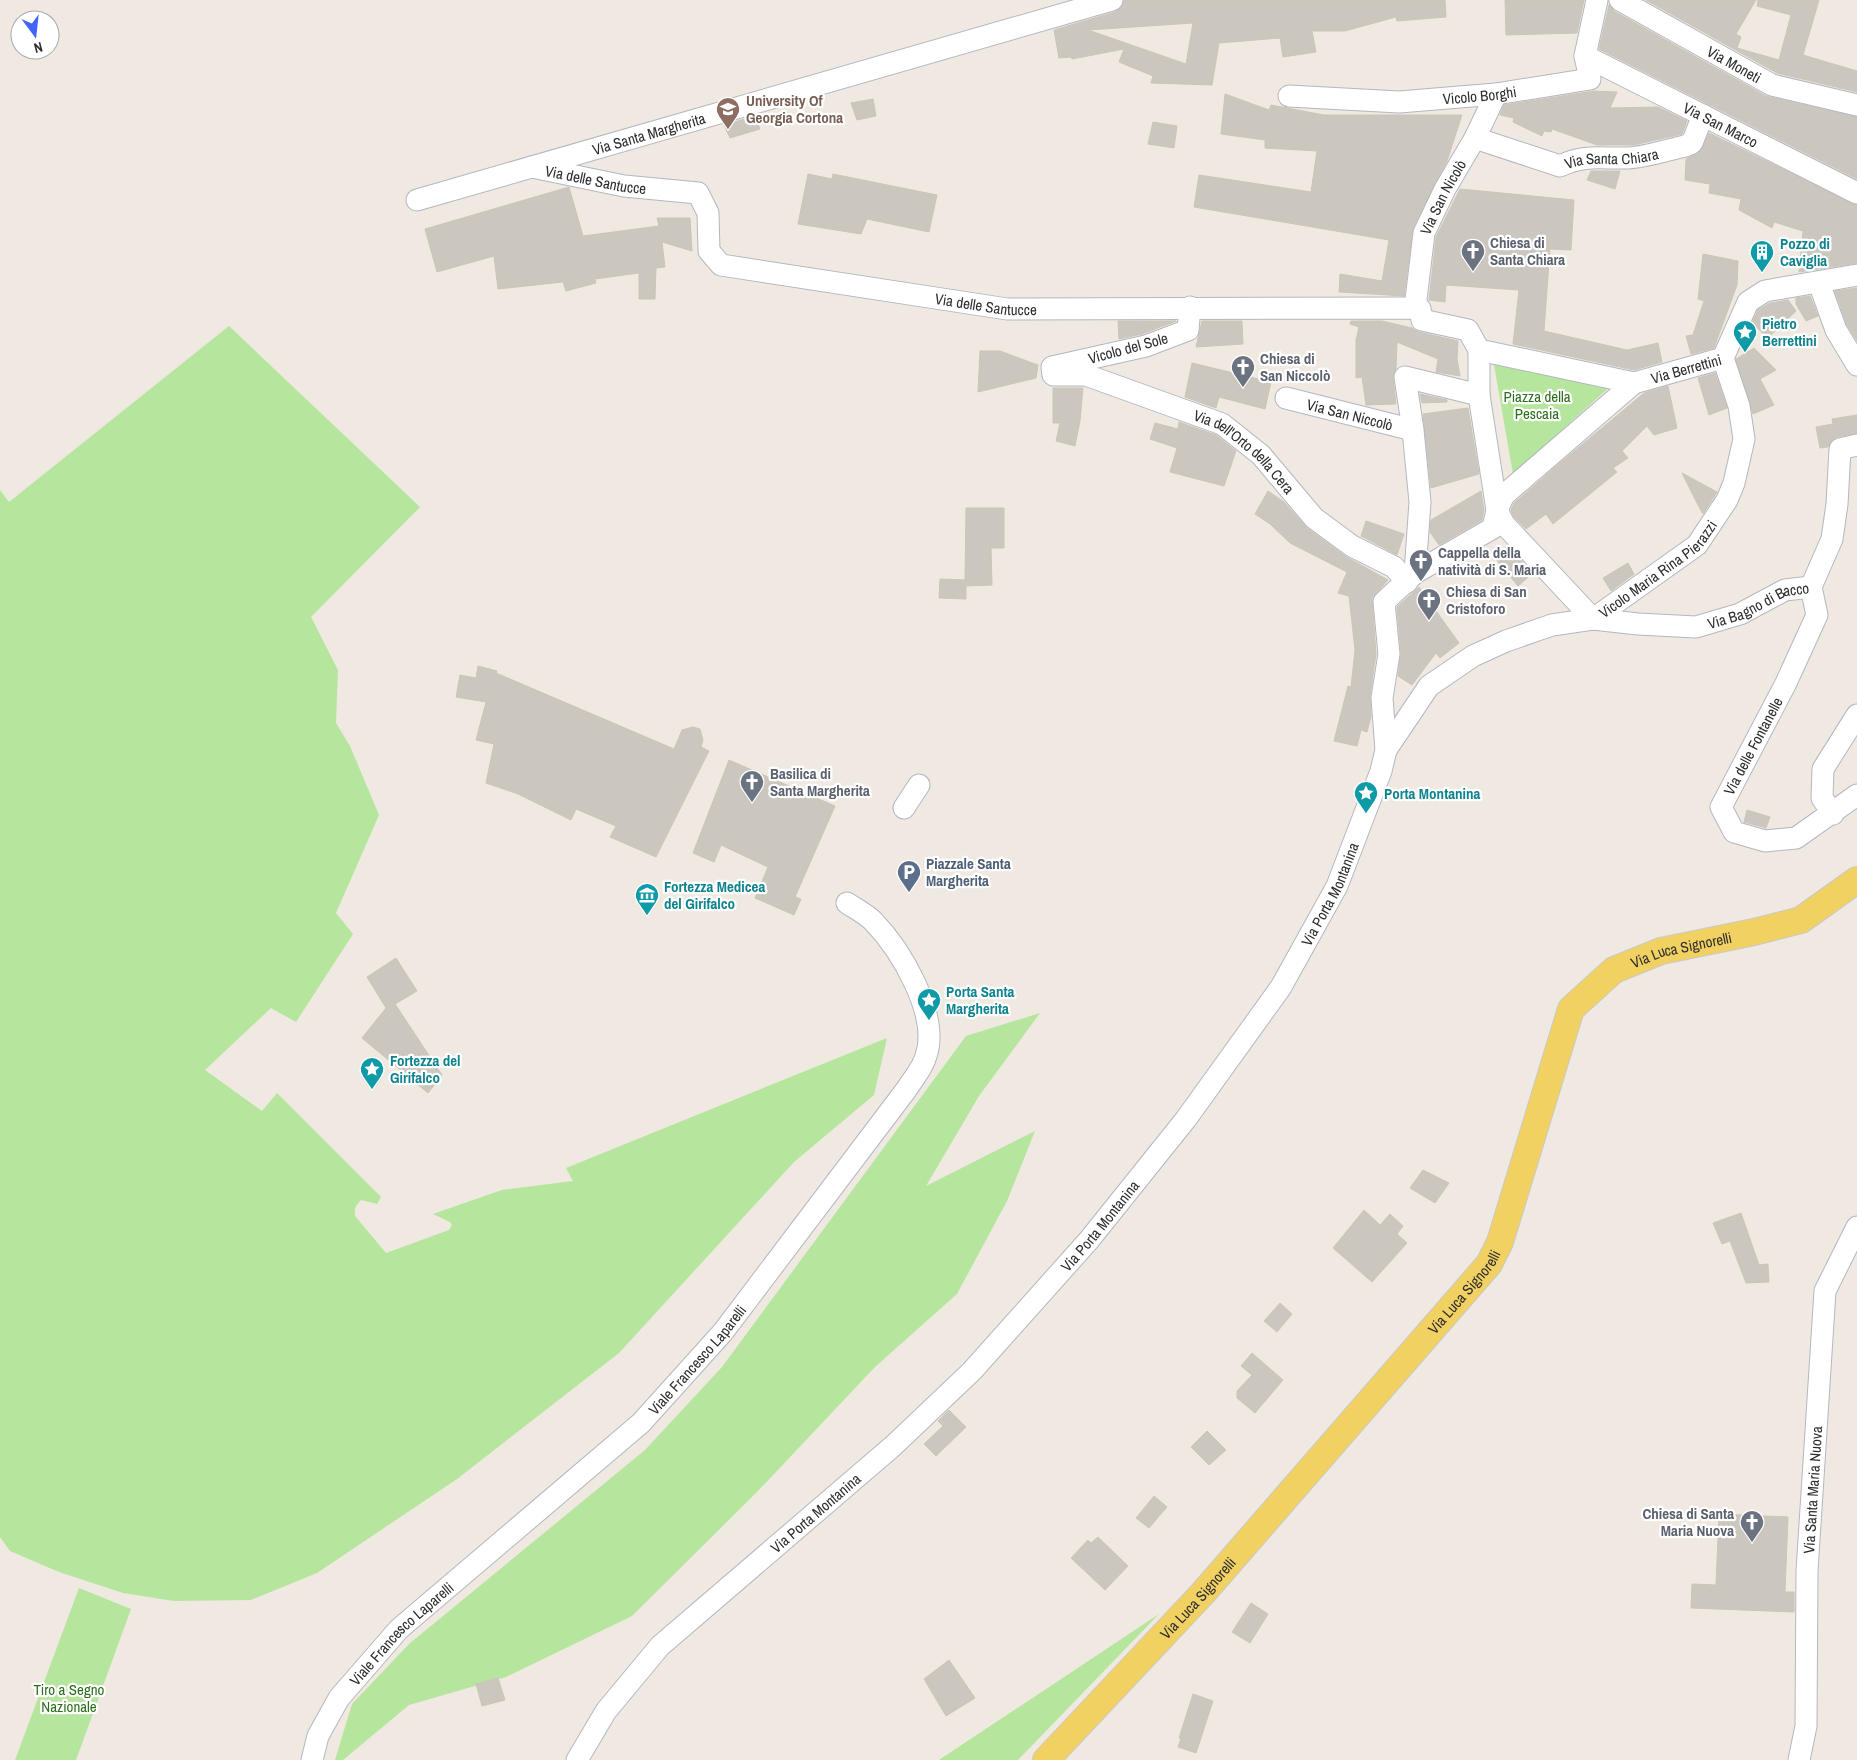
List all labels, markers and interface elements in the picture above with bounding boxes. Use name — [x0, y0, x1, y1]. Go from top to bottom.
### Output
north arrow — [10, 10, 60, 60]
text: N — [32, 38, 45, 57]
street label: Via Moneti — [1703, 40, 1765, 88]
street label: Vicolo Borghi — [1442, 80, 1518, 109]
place label: University Of Georgia Cortona — [746, 90, 843, 128]
school or university icon: University Of Georgia Cortona — [715, 96, 741, 130]
street label: Via San Marco — [1680, 97, 1762, 152]
street label: Via Santa Margherita — [590, 107, 708, 160]
street label: Via Santa Chiara — [1561, 143, 1661, 174]
street label: Via San Nicolò — [1414, 155, 1471, 238]
street label: Via delle Santucce — [543, 160, 647, 199]
place label: Chiesa di Santa Chiara — [1490, 232, 1565, 270]
place label: Pozzo di Caviglia — [1780, 233, 1830, 271]
church icon: Chiesa di Santa Chiara — [1460, 238, 1486, 272]
building icon: Pozzo di Caviglia — [1749, 239, 1775, 273]
street label: Via delle Santucce — [934, 288, 1037, 319]
place label: Pietro Berrettini — [1762, 313, 1817, 351]
place icon: Pietro Berrettini — [1732, 319, 1758, 353]
street label: Vicolo del Sole — [1086, 327, 1170, 369]
place label: Chiesa di San Niccolò — [1260, 348, 1330, 386]
street label: Via Berrettini — [1648, 349, 1724, 388]
church icon: Chiesa di San Niccolò — [1230, 354, 1256, 388]
park label: Piazza della Pescaia — [1503, 386, 1571, 424]
street label: Via San Niccolò — [1305, 393, 1395, 435]
street label: Via dell'Orto della Cera — [1191, 404, 1300, 498]
street label: Vicolo Maria Rina Pierazzi — [1594, 516, 1721, 622]
place label: Cappella della natività di S. Maria — [1438, 542, 1546, 580]
church icon: Cappella della natività di S. Maria — [1408, 548, 1434, 582]
street label: Via Bagno di Bacco — [1705, 577, 1810, 634]
place label: Chiesa di San Cristoforo — [1446, 581, 1527, 619]
church icon: Chiesa di San Cristoforo — [1416, 587, 1442, 621]
street label: Via delle Fontanelle — [1718, 693, 1788, 799]
place label: Basilica di Santa Margherita — [770, 763, 870, 801]
church icon: Basilica di Santa Margherita — [739, 769, 765, 803]
place icon: Porta Montanina — [1353, 780, 1379, 814]
place label: Porta Montanina — [1384, 783, 1481, 804]
street label: Via Porta Montanina — [1296, 839, 1363, 949]
place label: Piazzale Santa Margherita — [926, 853, 1011, 891]
parking icon: Piazzale Santa Margherita — [896, 859, 922, 893]
place label: Fortezza Medicea del Girifalco — [664, 876, 765, 914]
museum icon: Fortezza Medicea del Girifalco — [634, 882, 660, 916]
street label: Via Luca Signorelli — [1627, 926, 1733, 973]
place label: Porta Santa Margherita — [946, 981, 1015, 1019]
place icon: Porta Santa Margherita — [916, 987, 942, 1021]
place label: Fortezza del Girifalco — [390, 1050, 461, 1088]
place icon: Fortezza del Girifalco — [359, 1056, 385, 1090]
street label: Via Porta Montanina — [1056, 1175, 1144, 1276]
street label: Via Luca Signorelli — [1423, 1246, 1505, 1338]
street label: Viale Francesco Laparelli — [643, 1300, 751, 1419]
street label: Via Santa Maria Nuova — [1798, 1425, 1827, 1554]
street label: Via Porta Montanina — [766, 1468, 865, 1557]
place label: Chiesa di Santa Maria Nuova — [1642, 1503, 1734, 1541]
church icon: Chiesa di Santa Maria Nuova — [1739, 1509, 1765, 1543]
street label: Via Luca Signorelli — [1155, 1552, 1240, 1643]
street label: Viale Francesco Laparelli — [344, 1577, 458, 1690]
park label: Tiro a Segno Nazionale — [34, 1679, 105, 1717]

